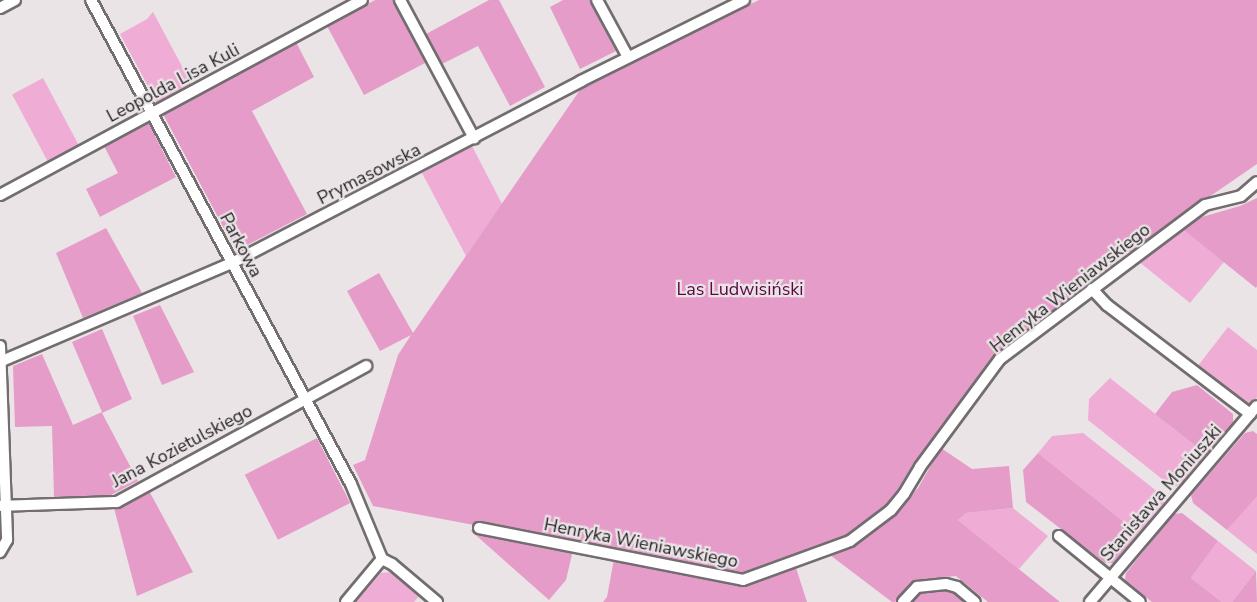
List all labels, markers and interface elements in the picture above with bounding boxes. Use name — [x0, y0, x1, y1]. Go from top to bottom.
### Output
street label: Leopolda Lisa Kuli — [103, 39, 243, 127]
street label: Prymasowska — [314, 139, 424, 209]
street label: Parkowa — [215, 209, 267, 281]
street label: Henryka Wieniawskiego — [986, 219, 1154, 357]
park label: Las Ludwisiński — [677, 278, 803, 300]
street label: Jana Kozietulskiego — [108, 400, 256, 492]
street label: Stanisława Moniuszki — [1096, 420, 1226, 566]
street label: Henryka Wieniawskiego — [542, 514, 740, 572]

